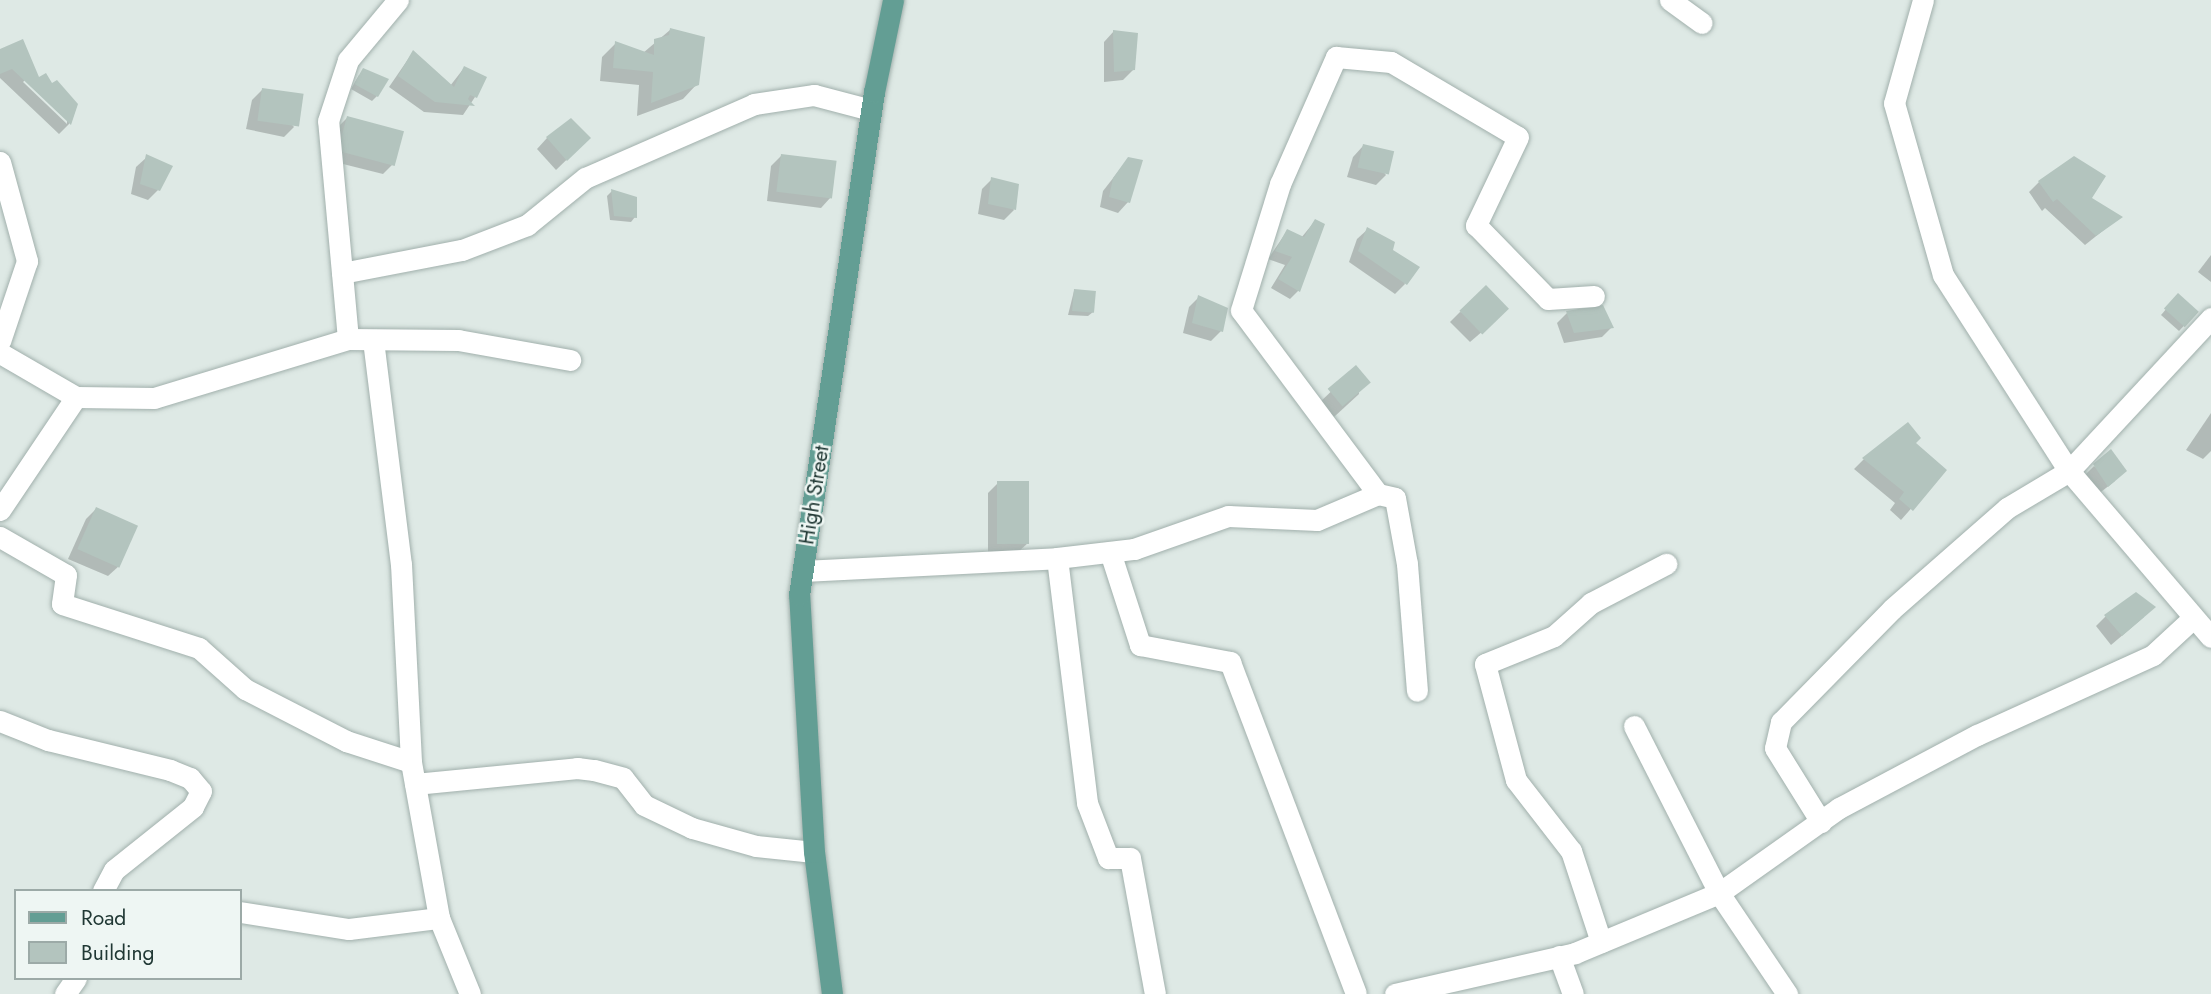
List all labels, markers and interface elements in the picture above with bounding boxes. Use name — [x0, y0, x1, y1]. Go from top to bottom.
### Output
street label: High Street — [794, 444, 834, 546]
legend — [14, 889, 242, 980]
text: Road — [81, 903, 126, 933]
text: Building — [81, 938, 154, 968]

